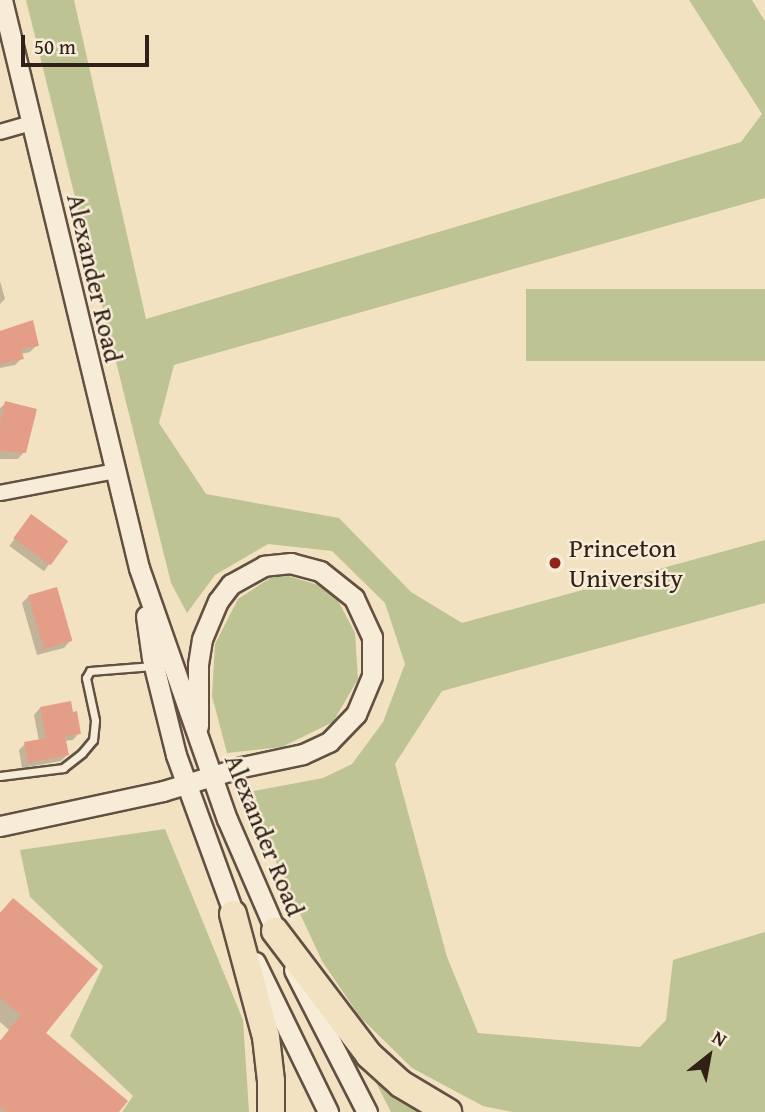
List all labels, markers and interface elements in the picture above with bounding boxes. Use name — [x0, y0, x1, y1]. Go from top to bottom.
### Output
scale bar — [24, 21, 152, 65]
text: 50 m — [34, 31, 76, 62]
street label: Alexander Road — [60, 191, 130, 365]
place label: Princeton University — [569, 532, 683, 594]
marker: Princeton University — [547, 555, 563, 571]
street label: Alexander Road — [218, 749, 312, 921]
north arrow — [674, 1021, 744, 1091]
text: N — [707, 1023, 732, 1053]

